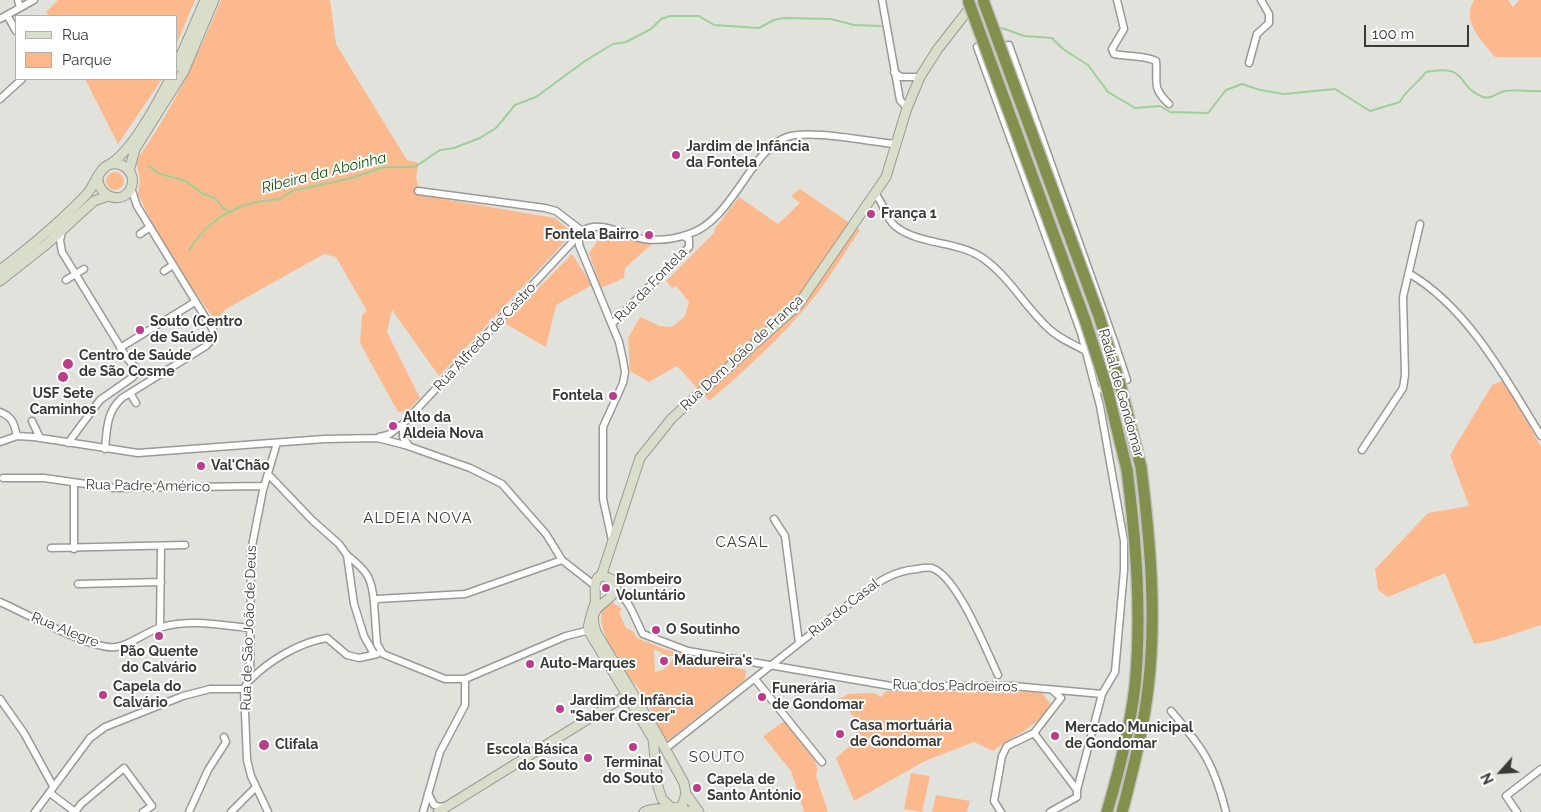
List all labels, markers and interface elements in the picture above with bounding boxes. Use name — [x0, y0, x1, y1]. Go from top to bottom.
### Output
legend — [15, 15, 178, 80]
scale bar — [1366, 15, 1471, 47]
text: 100 m — [1372, 25, 1414, 43]
text: Rua — [62, 26, 89, 44]
text: Parque — [62, 51, 111, 69]
place label: Jardim de Infância da Fontela — [686, 139, 809, 172]
water label: Ribeira da Aboinha — [260, 149, 388, 197]
marker: Jardim de Infância da Fontela — [670, 149, 682, 161]
place label: França 1 — [881, 206, 937, 222]
marker: França 1 — [865, 208, 877, 220]
place label: Fontela Bairro — [545, 227, 639, 243]
marker: Fontela Bairro — [643, 229, 655, 241]
street label: Rua da Fontela — [611, 244, 691, 326]
street label: Rua Alfredo de Castro — [430, 279, 540, 395]
street label: Rua Dom João de França — [677, 292, 807, 414]
place label: Souto (Centro de Saúde) — [150, 314, 242, 347]
marker: Souto (Centro de Saúde) — [134, 324, 146, 336]
street label: Radial de Gondomar — [1095, 327, 1147, 459]
place label: Centro de Saúde de São Cosme — [79, 348, 191, 381]
marker: Centro de Saúde de São Cosme — [61, 357, 75, 371]
marker: USF Sete Caminhos — [56, 370, 70, 384]
place label: USF Sete Caminhos — [30, 386, 96, 418]
place label: Fontela — [552, 388, 603, 404]
marker: Fontela — [607, 390, 619, 402]
place label: Alto da Aldeia Nova — [403, 410, 484, 442]
marker: Alto da Aldeia Nova — [387, 420, 399, 432]
place label: Val'Chão — [211, 458, 270, 474]
marker: Val'Chão — [195, 460, 207, 472]
street label: Rua Padre Américo — [86, 477, 210, 495]
district label: ALDEIA NOVA — [362, 509, 474, 527]
district label: CASAL — [715, 533, 769, 551]
street label: Rua de São João de Deus — [238, 545, 260, 711]
place label: Bombeiro Voluntário — [616, 572, 685, 604]
street label: Rua do Casal — [805, 575, 883, 641]
marker: Bombeiro Voluntário — [600, 582, 612, 594]
street label: Rua Alegre — [29, 609, 101, 651]
place label: O Soutinho — [666, 622, 740, 638]
marker: O Soutinho — [650, 624, 662, 636]
marker: Pão Quente do Calvário — [153, 630, 165, 642]
place label: Pão Quente do Calvário — [120, 644, 198, 676]
place label: Madureira's — [674, 653, 752, 669]
marker: Madureira's — [658, 655, 670, 667]
place label: Auto-Marques — [540, 656, 636, 672]
marker: Auto-Marques — [524, 658, 536, 670]
street label: Rua dos Padroeiros — [892, 677, 1018, 695]
place label: Capela do Calvário — [113, 679, 181, 712]
place label: Funerária de Gondomar — [772, 681, 864, 714]
marker: Capela do Calvário — [97, 689, 109, 701]
marker: Funerária de Gondomar — [756, 691, 768, 703]
place label: Jardim de Infância "Saber Crescer" — [570, 693, 693, 726]
marker: Jardim de Infância "Saber Crescer" — [554, 703, 566, 715]
place label: Casa mortuária de Gondomar — [850, 718, 952, 750]
place label: Mercado Municipal de Gondomar — [1065, 720, 1193, 752]
marker: Casa mortuária de Gondomar — [834, 728, 846, 740]
marker: Mercado Municipal de Gondomar — [1049, 730, 1061, 742]
place label: Clifala — [275, 737, 318, 753]
marker: Clifala — [257, 738, 271, 752]
marker: Terminal do Souto — [627, 741, 639, 753]
place label: Escola Básica do Souto — [487, 742, 578, 774]
north arrow — [1476, 747, 1526, 797]
district label: SOUTO — [688, 748, 746, 766]
marker: Escola Básica do Souto — [582, 752, 594, 764]
place label: Terminal do Souto — [603, 755, 663, 788]
text: N — [1478, 770, 1497, 787]
place label: Capela de Santo António — [707, 772, 801, 804]
marker: Capela de Santo António — [691, 782, 703, 794]

